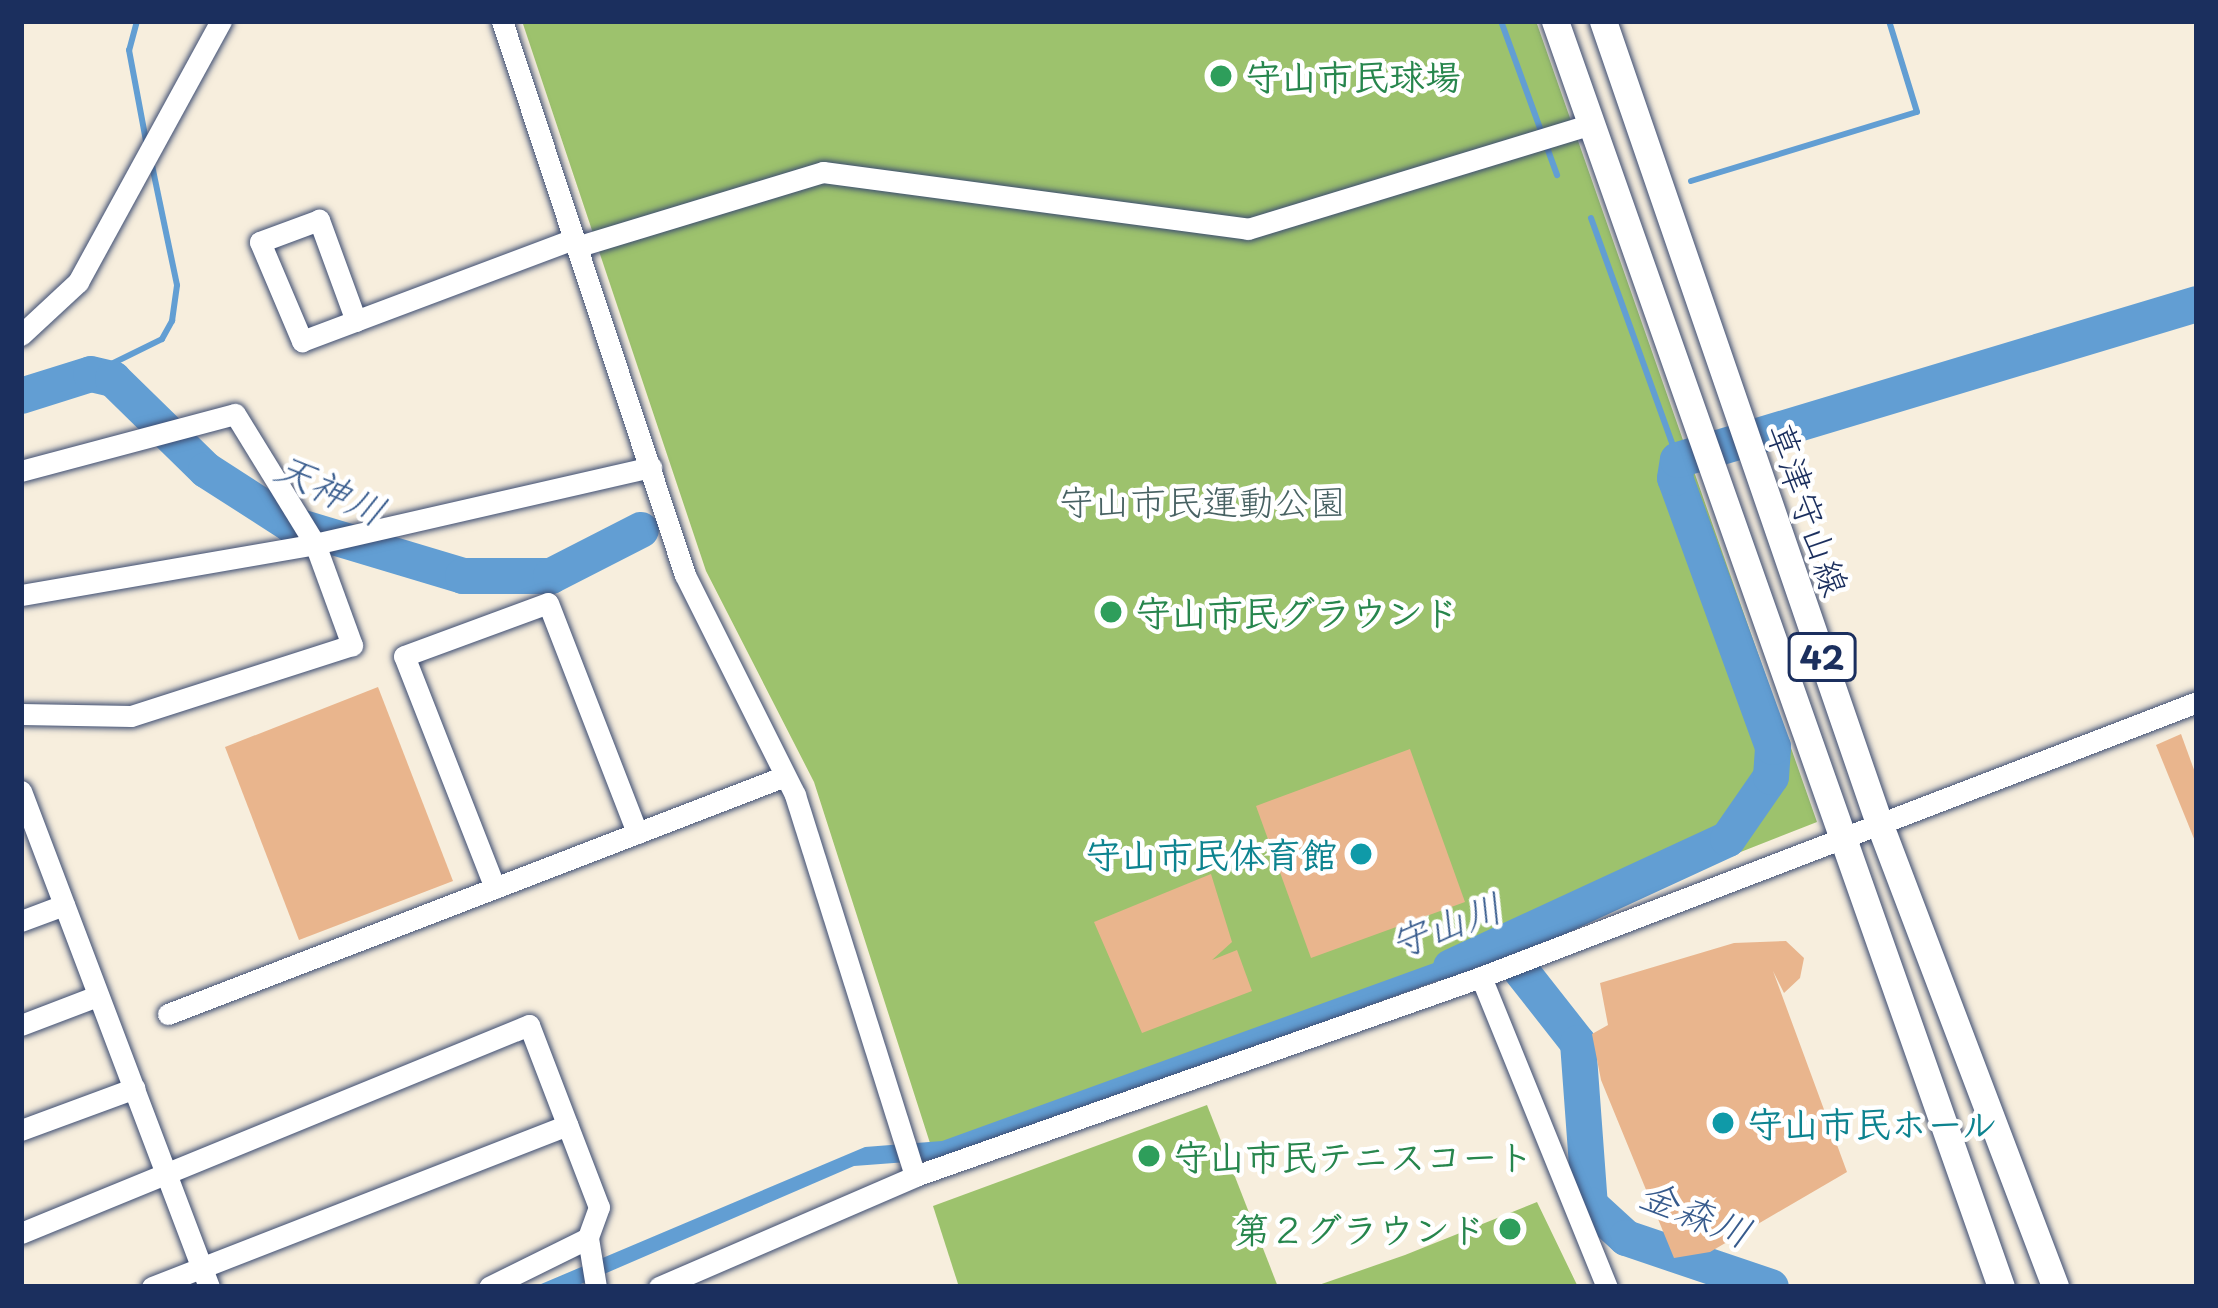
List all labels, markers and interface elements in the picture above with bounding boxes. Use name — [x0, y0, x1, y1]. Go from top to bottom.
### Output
place label: 守山市民球場 — [1245, 54, 1461, 98]
marker: 守山市民球場 — [1208, 63, 1234, 89]
street label: 草津守山線 — [1759, 417, 1859, 601]
water label: 天神川 — [268, 442, 394, 534]
park label: 守山市民運動公園 — [1058, 479, 1346, 523]
place label: 守山市民グラウンド — [1135, 590, 1459, 634]
marker: 守山市民グラウンド — [1098, 599, 1124, 625]
road number: 42 — [1786, 630, 1858, 684]
place label: 守山市民体育館 — [1085, 832, 1337, 876]
marker: 守山市民体育館 — [1348, 841, 1374, 867]
water label: 守山川 — [1382, 882, 1508, 966]
place label: 守山市民ホール — [1747, 1101, 1999, 1145]
marker: 守山市民ホール — [1710, 1110, 1736, 1136]
place label: 守山市民テニスコート — [1173, 1134, 1533, 1178]
marker: 守山市民テニスコート — [1136, 1143, 1162, 1169]
water label: 金森川 — [1633, 1168, 1759, 1256]
place label: 第２グラウンド — [1234, 1207, 1486, 1251]
marker: 第２グラウンド — [1497, 1216, 1523, 1242]

